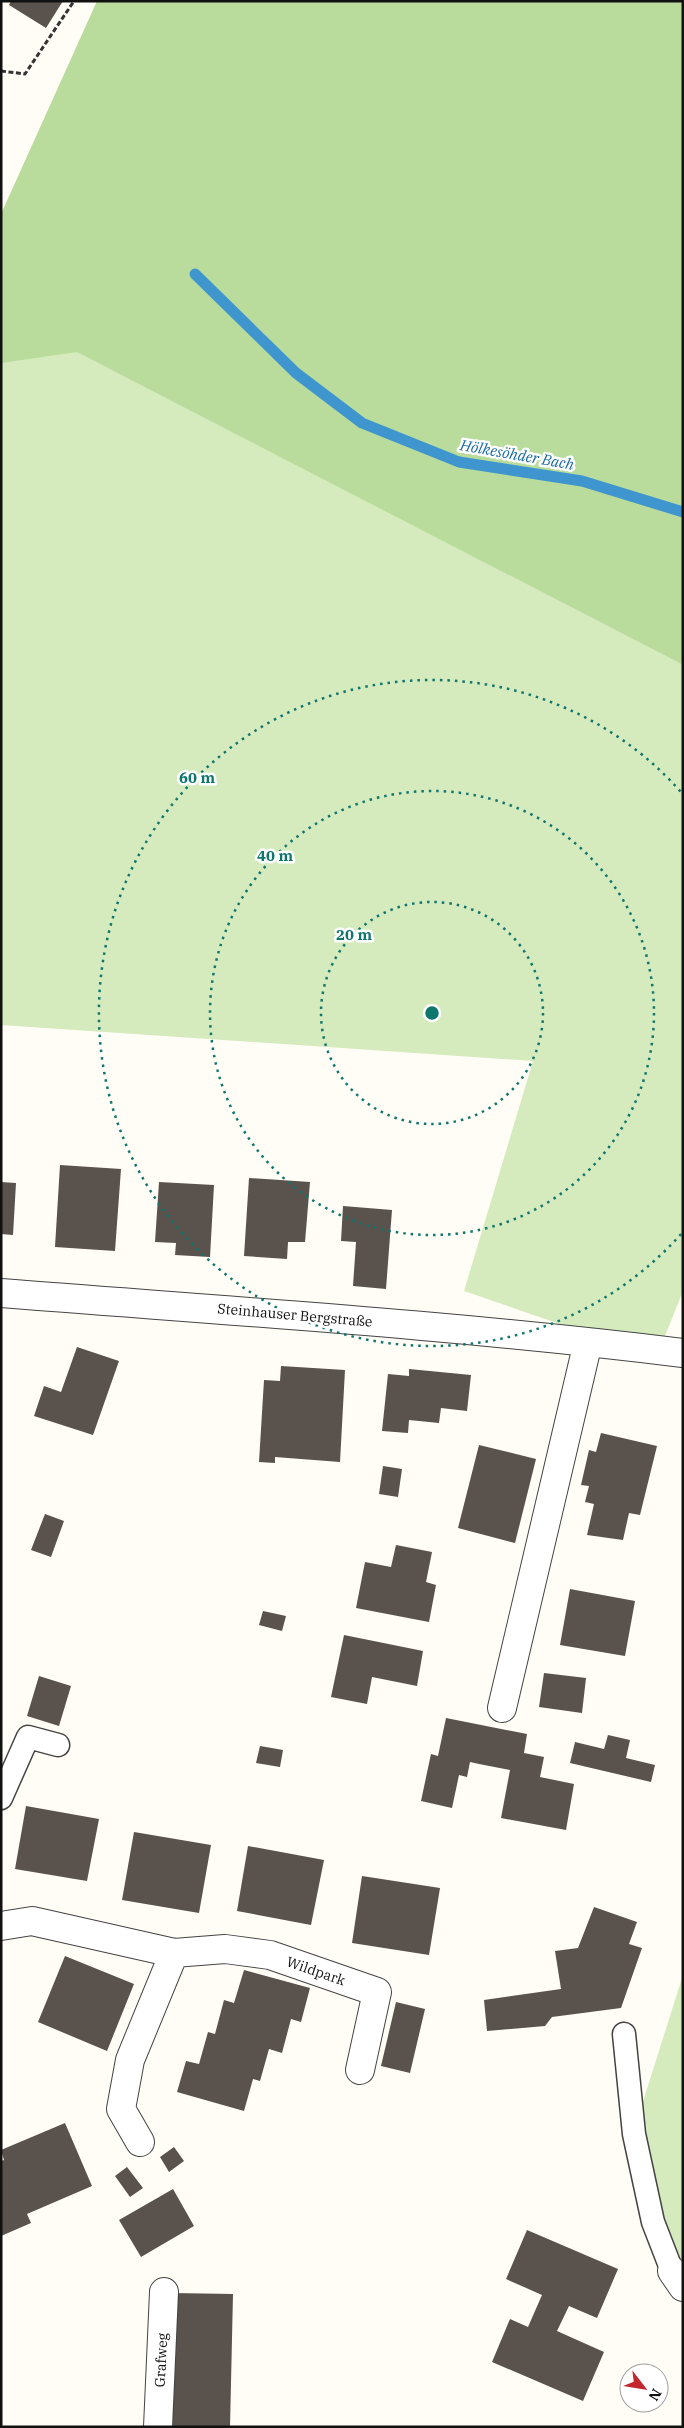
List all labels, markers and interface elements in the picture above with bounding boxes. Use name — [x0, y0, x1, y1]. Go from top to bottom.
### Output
water label: Hölkesöhder Bach — [458, 435, 576, 474]
text: 60 m — [179, 768, 215, 787]
text: 40 m — [257, 846, 293, 865]
text: 20 m — [336, 925, 372, 944]
centre of rings — [423, 1004, 441, 1022]
street label: Steinhauser Bergstraße — [217, 1299, 373, 1331]
street label: Wildpark — [284, 1953, 349, 1990]
street label: Grafweg — [151, 2332, 171, 2388]
north arrow — [619, 2363, 669, 2413]
text: N — [645, 2385, 666, 2404]

